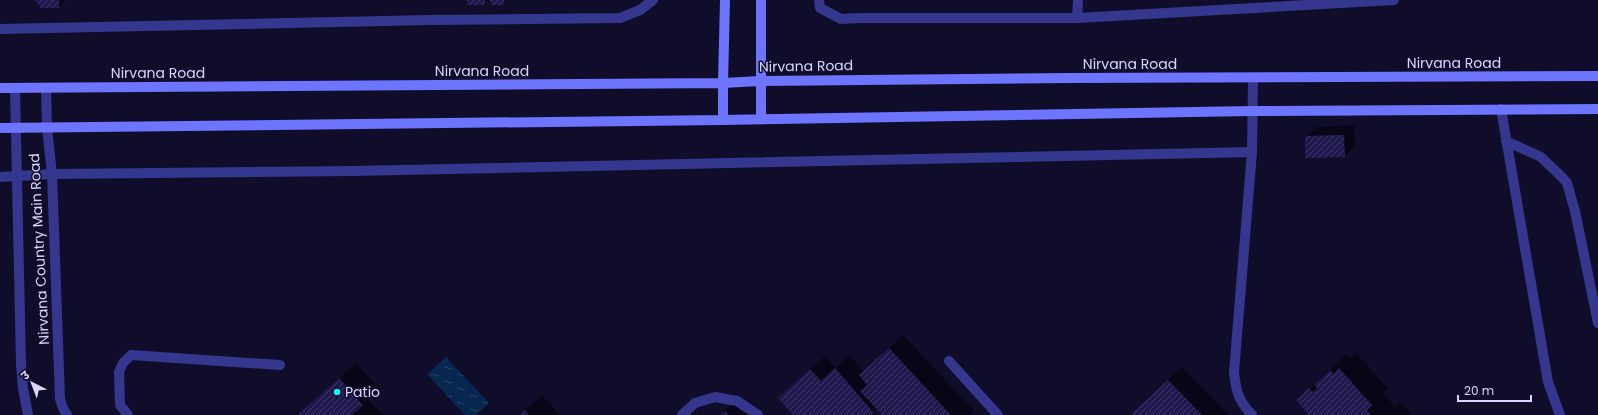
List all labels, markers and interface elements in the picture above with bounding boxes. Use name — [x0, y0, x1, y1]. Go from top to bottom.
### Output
street label: Nirvana Road — [1407, 53, 1501, 73]
street label: Nirvana Road — [1083, 54, 1177, 74]
street label: Nirvana Road — [759, 55, 853, 77]
street label: Nirvana Road — [435, 61, 529, 81]
street label: Nirvana Road — [111, 63, 205, 83]
street label: Nirvana Country Main Road — [24, 153, 54, 345]
north arrow — [12, 363, 52, 403]
text: उ — [17, 367, 34, 384]
scale bar — [1458, 377, 1531, 403]
place label: Patio — [345, 382, 380, 402]
text: 20 m — [1464, 382, 1494, 399]
marker: Patio — [332, 387, 342, 397]

